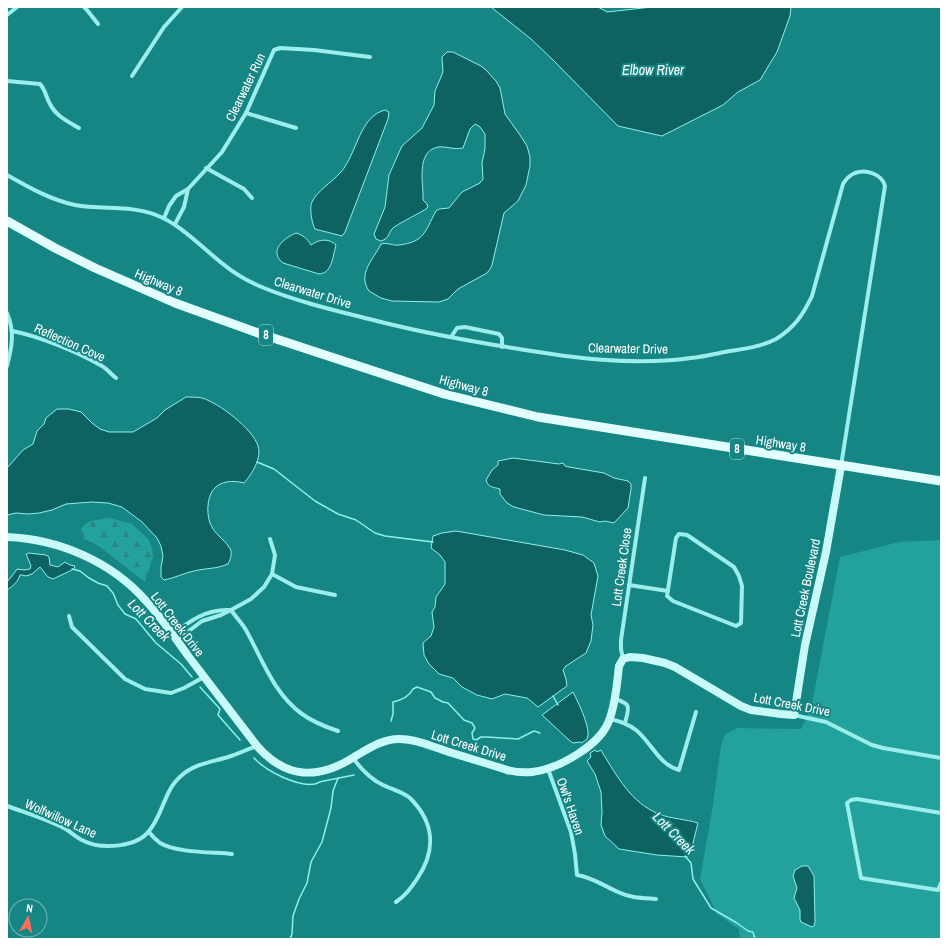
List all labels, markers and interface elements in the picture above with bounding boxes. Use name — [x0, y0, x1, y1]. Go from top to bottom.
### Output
street label: Clearwater Run — [222, 50, 269, 124]
water label: Elbow River — [622, 61, 685, 79]
street label: Highway 8 — [132, 265, 185, 300]
street label: Clearwater Drive — [272, 273, 354, 312]
street label: Reflection Cove — [32, 319, 108, 366]
road number: 8 — [259, 325, 273, 345]
street label: Clearwater Drive — [588, 339, 668, 358]
street label: Highway 8 — [437, 371, 490, 400]
street label: Highway 8 — [755, 431, 807, 456]
road number: 8 — [730, 439, 744, 459]
street label: Lott Creek Close — [608, 527, 635, 608]
street label: Lott Creek Boulevard — [787, 537, 824, 639]
street label: Lott Creek Drive — [147, 588, 208, 660]
water label: Lott Creek — [124, 595, 175, 646]
street label: Lott Creek Drive — [752, 689, 832, 720]
street label: Lott Creek Drive — [429, 726, 509, 765]
street label: Owl's Haven — [553, 775, 588, 837]
street label: Wolfwillow Lane — [22, 795, 99, 842]
water label: Lott Creek — [649, 808, 700, 859]
north arrow — [8, 898, 48, 938]
text: N — [25, 901, 34, 916]

